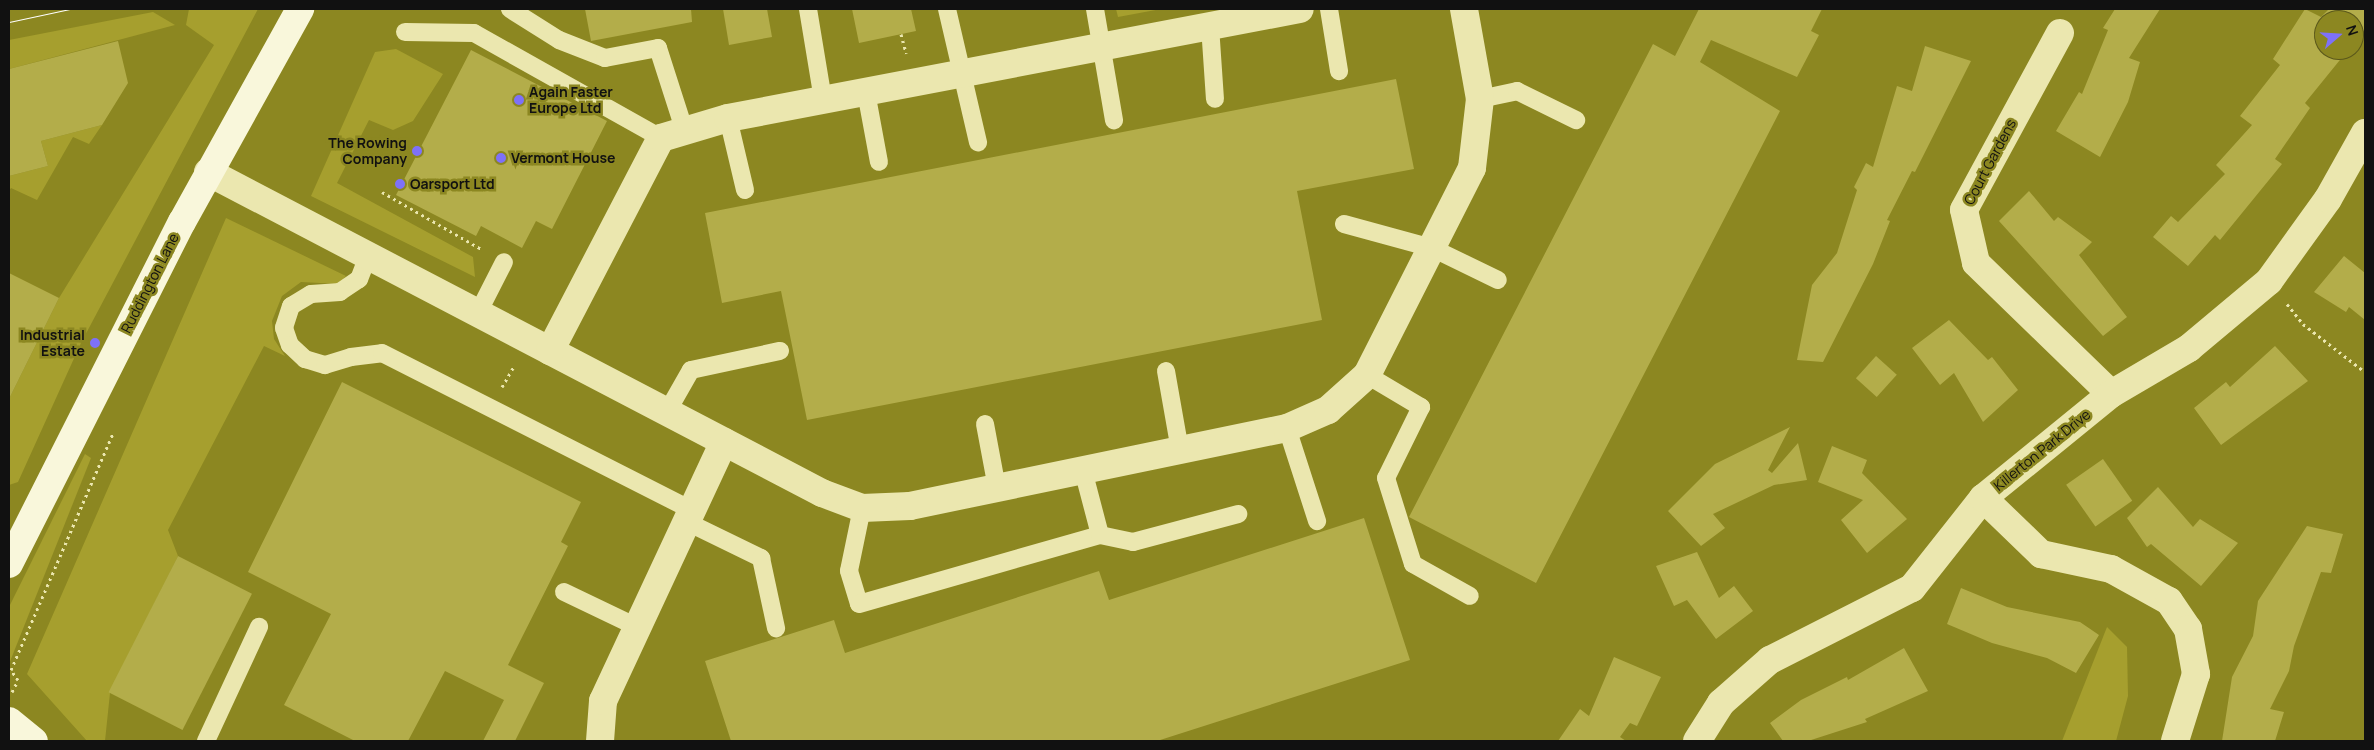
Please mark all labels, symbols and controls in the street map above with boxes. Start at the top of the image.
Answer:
north arrow [2314,10,2364,60]
text: N [2342,22,2363,38]
place label: Again Faster Europe Ltd [529,84,613,116]
marker: Again Faster Europe Ltd [513,94,525,106]
street label: Court Gardens [1960,116,2020,208]
place label: The Rowing Company [328,135,407,168]
marker: The Rowing Company [411,145,423,157]
place label: Vermont House [511,150,615,166]
marker: Vermont House [495,152,507,164]
place label: Oarsport Ltd [410,176,495,192]
marker: Oarsport Ltd [394,178,406,190]
street label: Ruddington Lane [118,230,182,336]
place label: Industrial Estate [20,327,85,360]
marker: Industrial Estate [89,337,101,349]
street label: Killerton Park Drive [1990,406,2094,494]

